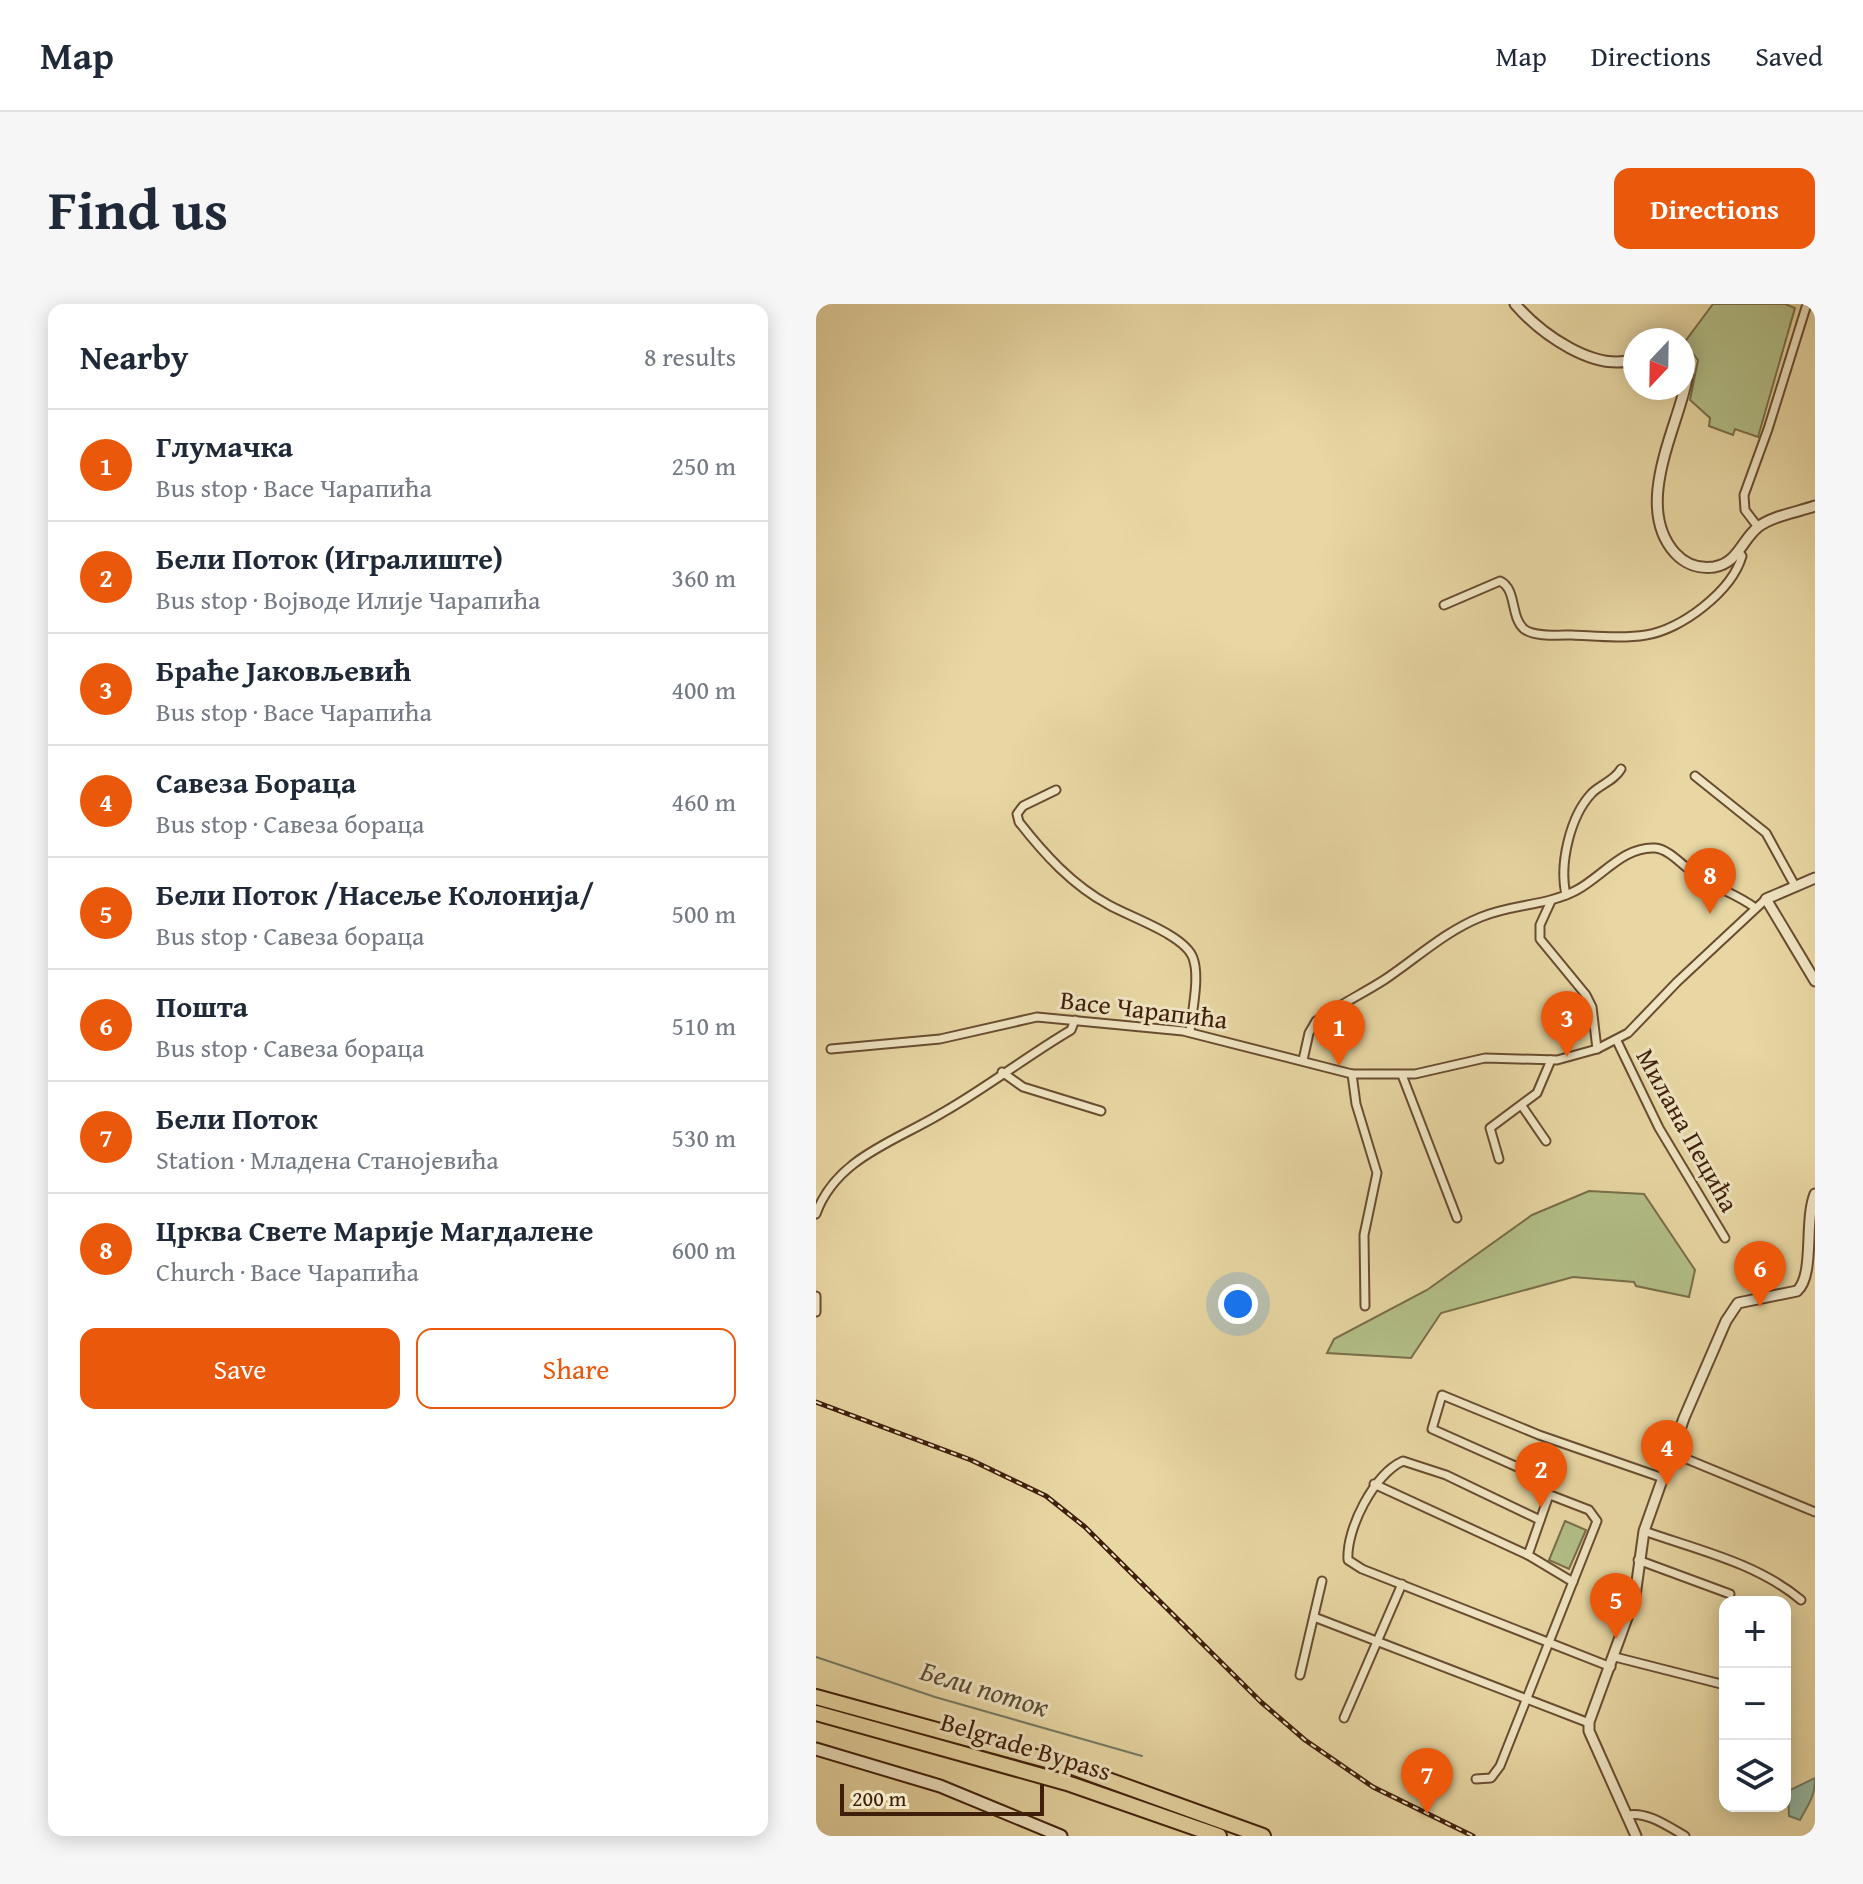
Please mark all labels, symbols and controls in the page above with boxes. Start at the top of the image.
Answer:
text: Map [40,27,114,83]
text: Map [1495,35,1547,76]
text: Directions [1591,35,1711,76]
text: Saved [1755,35,1823,76]
text: Find us [48,167,228,250]
button: Directions [1614,168,1815,249]
north arrow [1623,328,1695,400]
text: Nearby [80,332,189,381]
text: 8 results [644,337,736,376]
text: Глумачка [156,424,293,468]
text: 1 [99,446,113,485]
text: 250 m [671,446,736,485]
text: Bus stop · Васе Чарапића [156,468,432,507]
text: Бели Поток (Игралиште) [156,536,503,580]
text: 2 [99,558,113,597]
text: 360 m [671,558,736,597]
text: Bus stop · Војводе Илије Чарапића [156,580,540,619]
text: Браће Јаковљевић [156,648,411,692]
text: 3 [99,670,113,709]
text: 400 m [671,670,736,709]
text: Bus stop · Васе Чарапића [156,692,432,731]
text: Савеза Бораца [156,760,356,804]
text: 4 [99,782,113,821]
text: 460 m [671,782,736,821]
text: Bus stop · Савеза бораца [156,804,424,843]
pin: 8 [1684,848,1736,914]
text: Бели Поток /Насеље Колонија/ [156,872,594,916]
text: 5 [99,894,113,933]
text: 500 m [671,894,736,933]
text: Bus stop · Савеза бораца [156,916,424,955]
street label: Васе Чарапића [1058,979,1231,1039]
text: Пошта [156,984,248,1028]
pin: 3 [1541,991,1593,1057]
pin: 1 [1313,1000,1365,1066]
text: 6 [99,1006,113,1045]
text: 510 m [671,1006,736,1045]
text: Bus stop · Савеза бораца [156,1028,424,1067]
street label: Милана Пецића [1627,1041,1749,1220]
text: Бели Поток [156,1096,318,1140]
text: 7 [99,1118,113,1157]
text: 530 m [671,1118,736,1157]
text: Station · Младена Станојевића [156,1140,499,1179]
text: Црква Свете Марије Магдалене [156,1208,593,1252]
text: 8 [99,1230,113,1269]
text: 600 m [671,1230,736,1269]
pin: 6 [1734,1241,1786,1307]
text: Church · Васе Чарапића [156,1252,419,1291]
your location [1218,1284,1258,1324]
button: Save [80,1328,400,1409]
button: Share [416,1328,736,1409]
pin: 4 [1641,1420,1693,1486]
pin: 2 [1515,1442,1567,1508]
pin: 5 [1590,1573,1642,1639]
map controls [1719,1596,1791,1812]
button: + [1719,1596,1791,1668]
water label: Бели поток [916,1649,1054,1727]
button: − [1719,1668,1791,1740]
street label: Belgrade Bypass [936,1702,1116,1790]
button: layers [1719,1740,1791,1812]
pin: 7 [1401,1748,1453,1814]
scale bar [840,1780,1044,1816]
text: 200 m [852,1782,907,1814]

